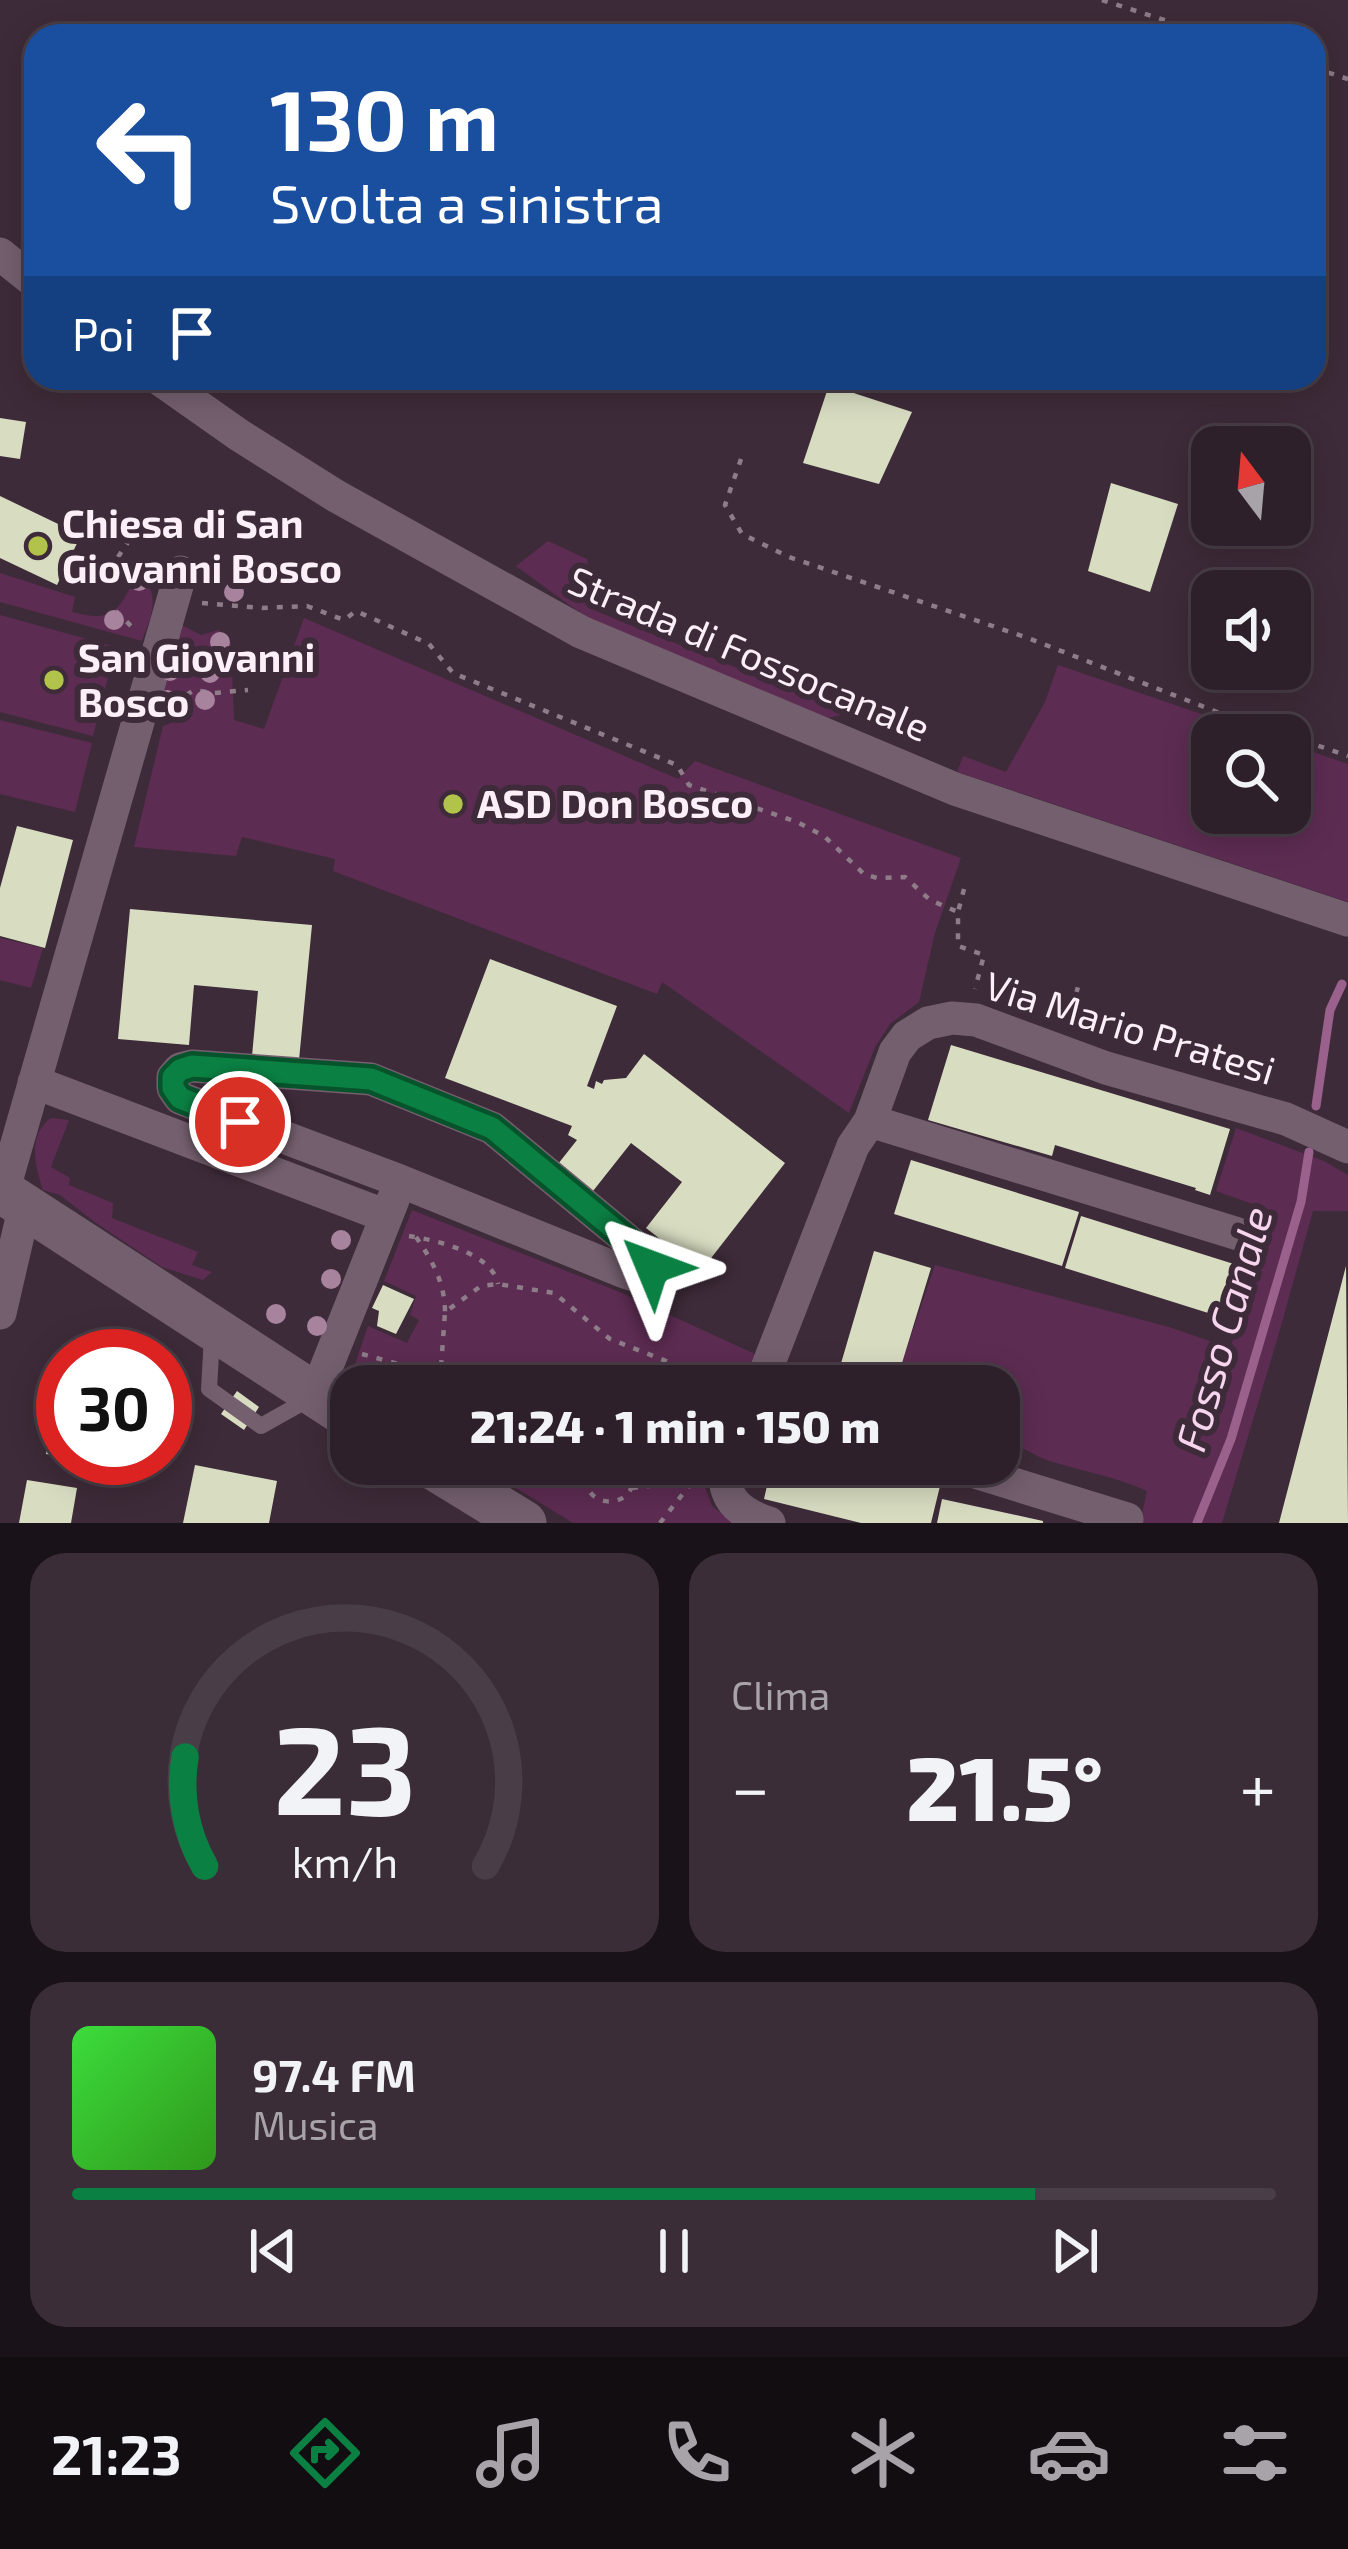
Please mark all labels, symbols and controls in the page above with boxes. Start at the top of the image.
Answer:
text: 130 m [270,67,499,168]
icon: left [72,72,228,228]
text: Svolta a sinistra [270,169,663,234]
icon: arrive [159,300,225,366]
text: Poi [72,306,135,360]
north arrow [1191,426,1311,546]
map controls [1191,426,1311,834]
place label: Chiesa di San Giovanni Bosco [62,499,342,591]
marker: Chiesa di San Giovanni Bosco [25,533,51,559]
street label: Strada di Fossocanale [562,555,937,750]
button: sound [1191,570,1311,690]
place label: San Giovanni Bosco [78,633,315,725]
marker: San Giovanni Bosco [41,667,67,693]
button: search [1191,714,1311,834]
place label: ASD Don Bosco [477,779,753,826]
marker: ASD Don Bosco [440,791,466,817]
street label: Via Mario Pratesi [980,960,1281,1093]
pin [189,1071,291,1173]
icon: arrive [207,1089,273,1155]
water label: Fosso Canale [1163,1200,1281,1457]
position arrow [589,1204,715,1330]
speed limit sign: 30 [36,1329,192,1485]
text: 21:24 · 1 min · 150 m [470,1398,880,1452]
text: Clima [731,1671,830,1718]
text: 23 [273,1690,416,1840]
text: 21.5° [906,1731,1103,1839]
text: − [731,1746,770,1825]
text: + [1240,1746,1276,1825]
text: km/h [291,1834,398,1886]
text: 97.4 FM [252,2047,416,2101]
text: Musica [252,2101,378,2148]
icon: previous [240,2218,306,2284]
icon: pause [641,2218,707,2284]
icon: next [1042,2218,1108,2284]
icon: directions [283,2411,367,2495]
icon: music [469,2411,553,2495]
icon: phone [655,2411,739,2495]
icon: climate [841,2411,925,2495]
icon: car [1027,2411,1111,2495]
icon: filters [1213,2411,1297,2495]
text: 21:23 [51,2421,182,2486]

